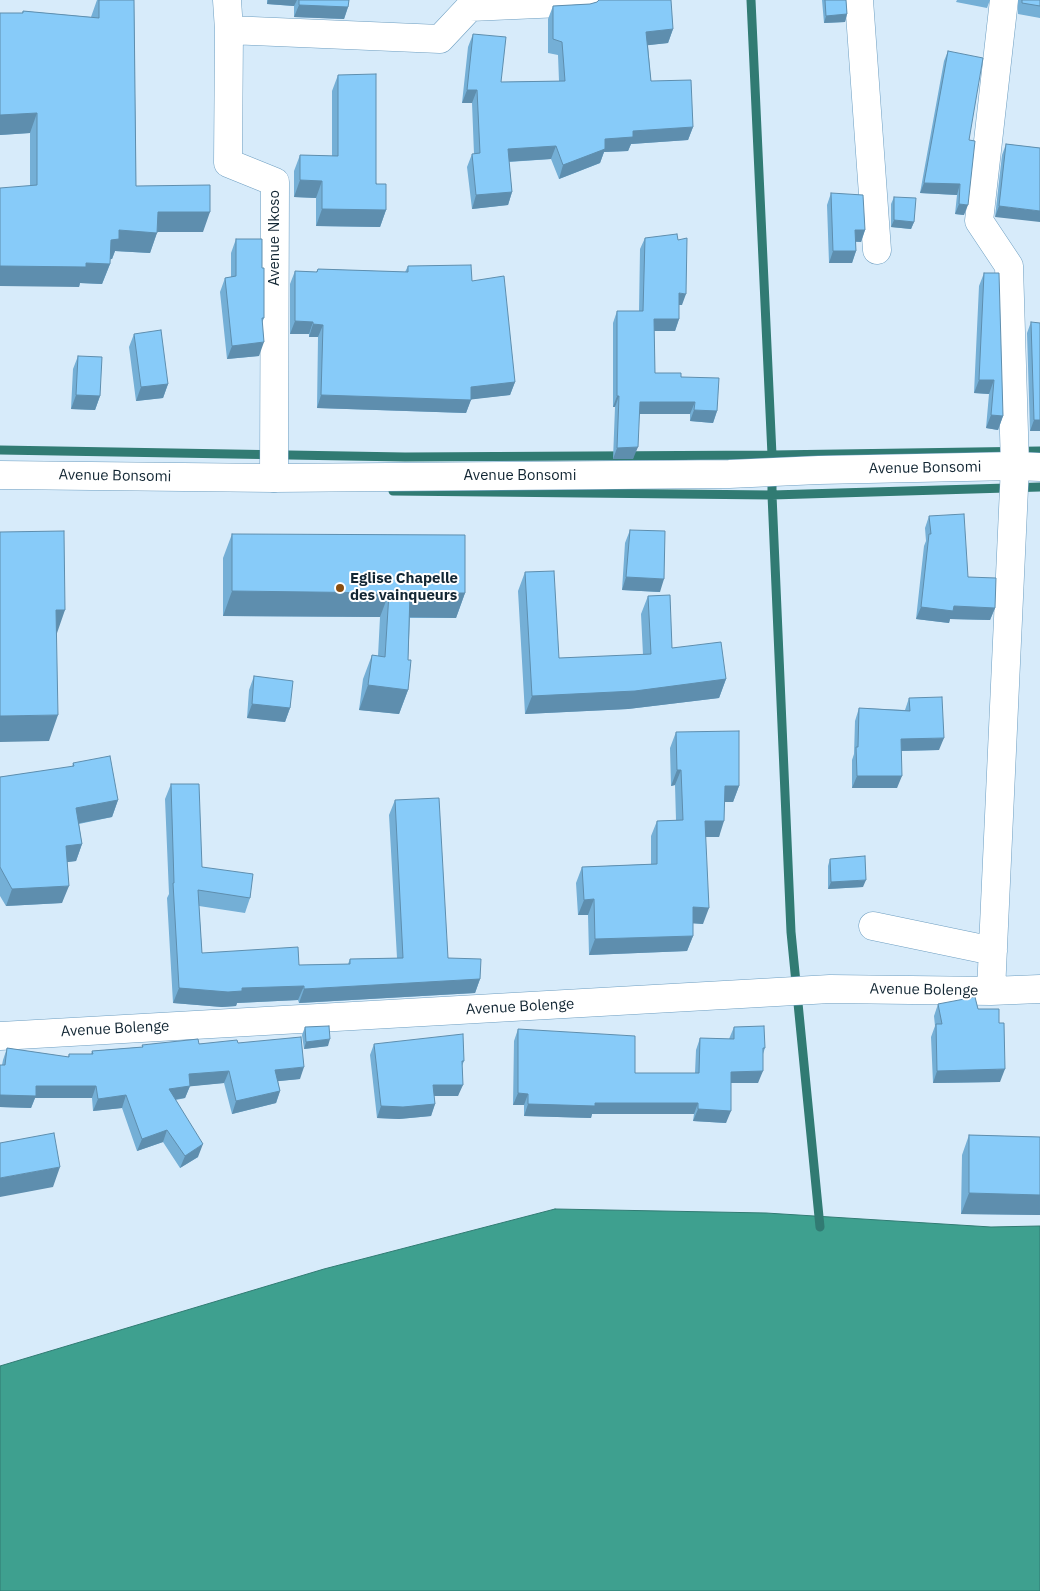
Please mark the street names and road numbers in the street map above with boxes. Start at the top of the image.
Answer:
street label: Avenue Nkoso [266,190,284,286]
street label: Avenue Bonsomi [868,458,982,478]
street label: Avenue Bonsomi [58,466,172,486]
street label: Avenue Bonsomi [464,467,576,485]
street label: Avenue Bolenge [869,980,979,1000]
street label: Avenue Bolenge [465,995,575,1019]
street label: Avenue Bolenge [60,1017,170,1041]

